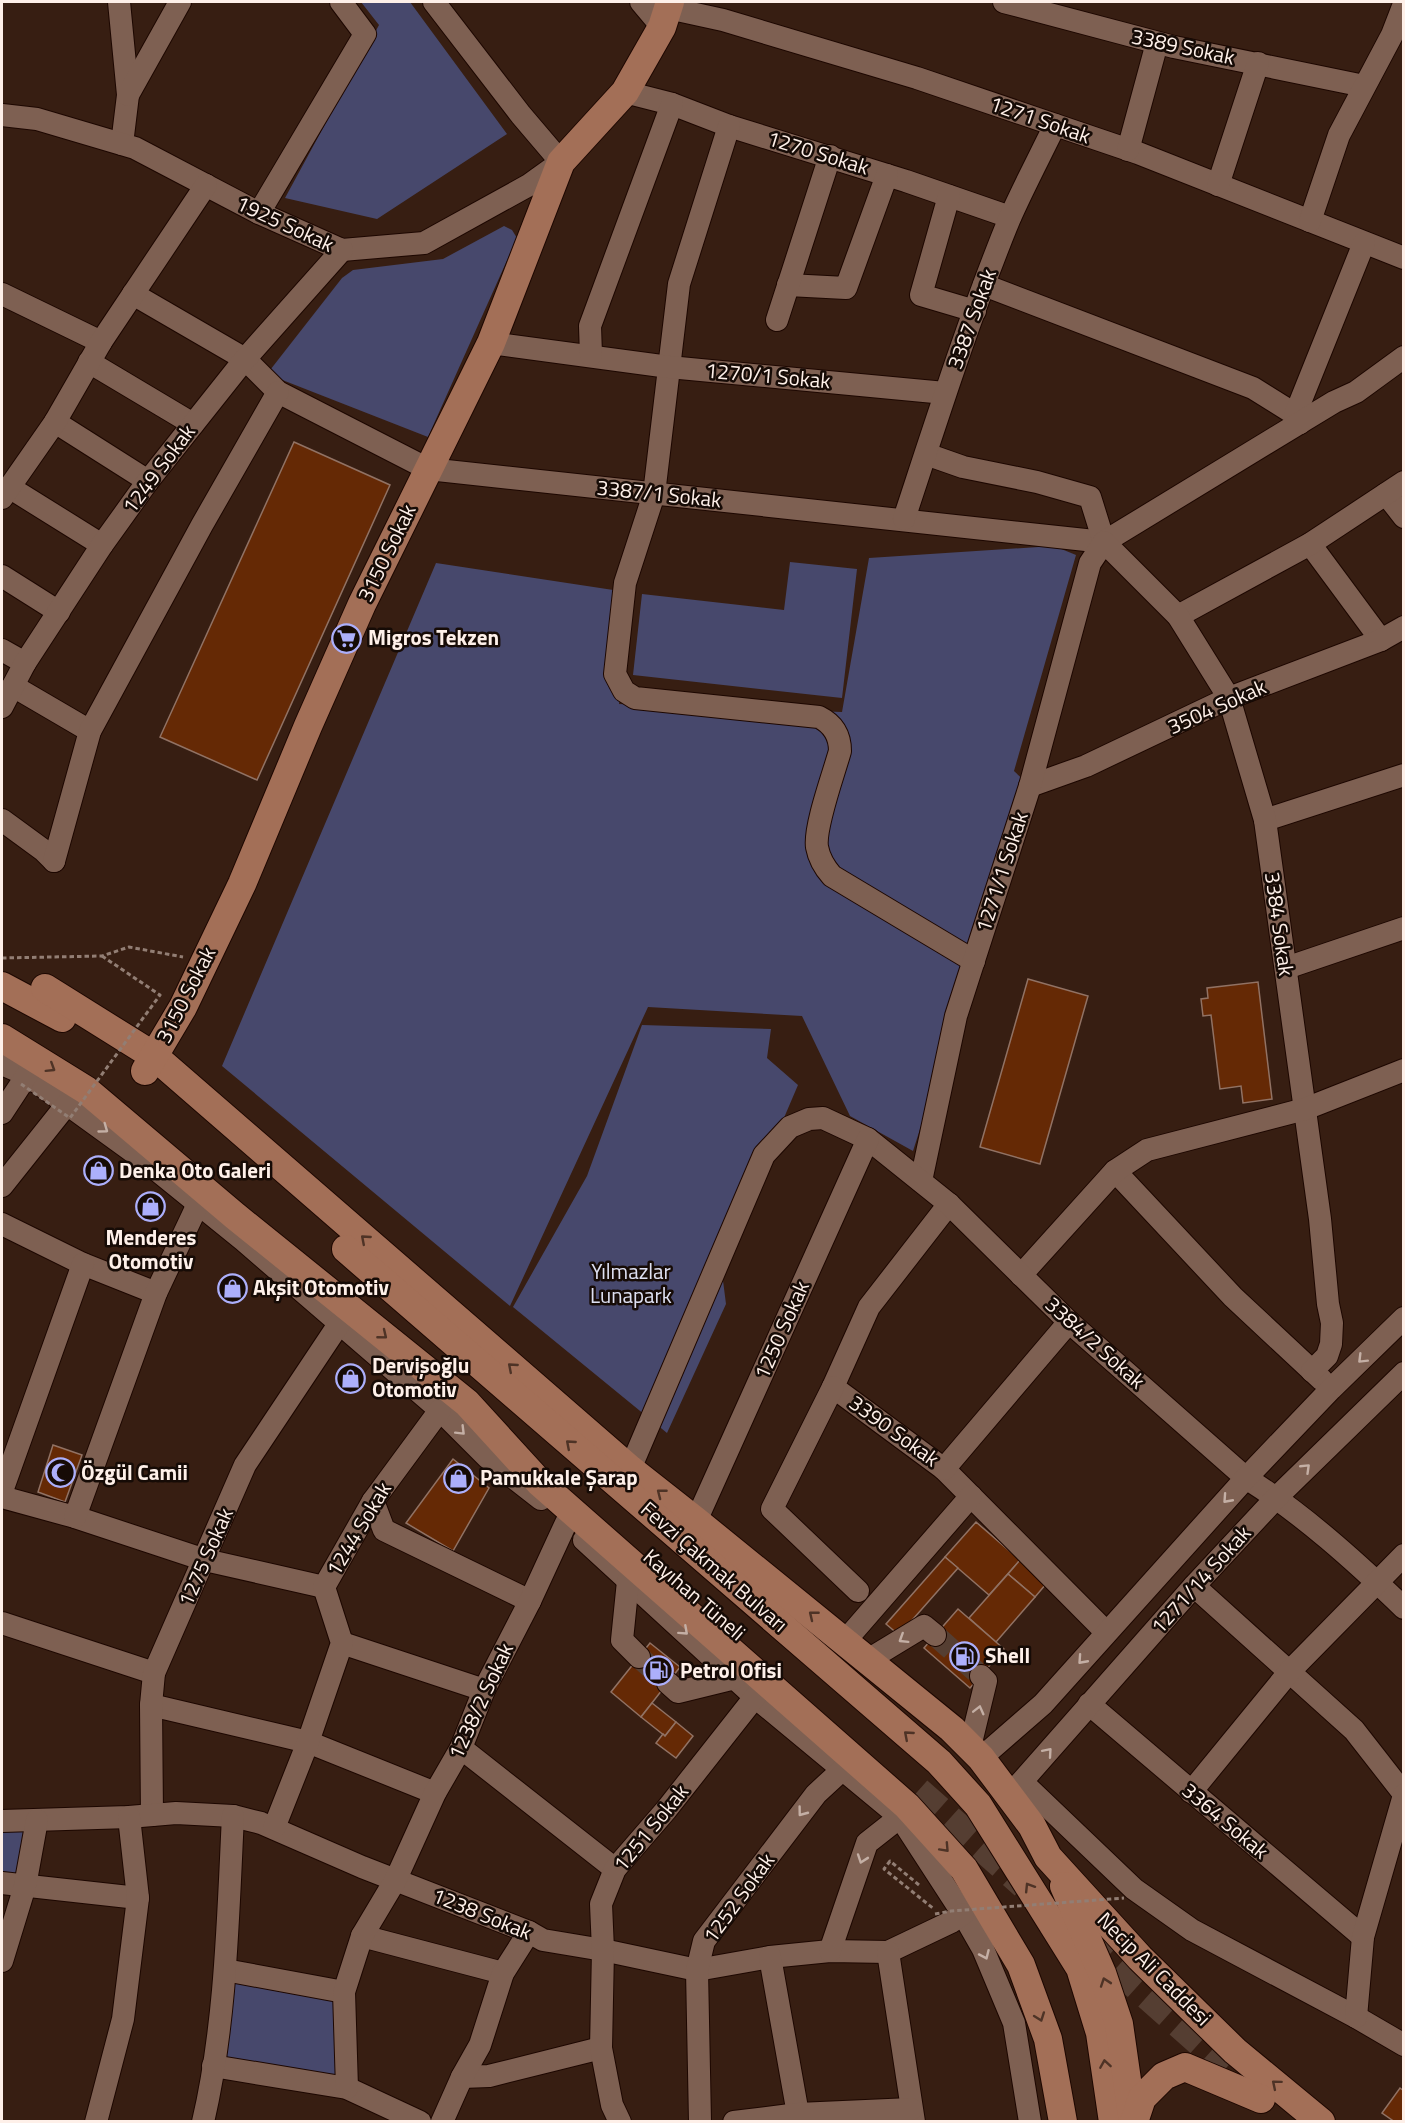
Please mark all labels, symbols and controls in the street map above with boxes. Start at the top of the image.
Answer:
street label: 3389 Sokak [1129,19,1238,73]
street label: 1271 Sokak [986,87,1095,151]
street label: 1270 Sokak [764,121,873,183]
street label: 1925 Sokak [231,186,340,260]
street label: 3387 Sokak [938,264,1004,373]
street label: 1270/1 Sokak [704,354,832,396]
street label: 1249 Sokak [114,417,202,520]
street label: 3387/1 Sokak [595,471,723,515]
street label: 3150 Sokak [349,498,423,607]
place label: Migros Tekzen [368,621,499,653]
supermarket icon: Migros Tekzen [331,622,363,654]
street label: 3504 Sokak [1162,670,1271,742]
street label: 1271/1 Sokak [966,807,1036,936]
street label: 3384 Sokak [1257,870,1303,978]
street label: 3150 Sokak [147,941,223,1048]
one-way arrow [45,1061,55,1073]
one-way arrow [97,1122,108,1133]
place label: Denka Oto Galeri [119,1154,271,1186]
shop icon: Denka Oto Galeri [82,1155,114,1187]
shop icon: Menderes Otomotiv [135,1191,167,1223]
place label: Menderes Otomotiv [106,1221,197,1277]
one-way arrow [360,1236,371,1247]
park label: Yılmazlar Lunapark [590,1255,672,1311]
place label: Akşit Otomotiv [253,1271,389,1303]
shop icon: Akşit Otomotiv [216,1272,248,1304]
street label: 1250 Sokak [745,1275,817,1384]
street label: 3384/2 Sokak [1038,1289,1153,1396]
one-way arrow [376,1328,387,1339]
place label: Dervişoğlu Otomotiv [372,1349,469,1405]
one-way arrow [1358,1351,1369,1362]
shop icon: Dervişoğlu Otomotiv [335,1362,367,1394]
one-way arrow [508,1363,519,1374]
street label: 3390 Sokak [843,1386,946,1474]
one-way arrow [455,1424,465,1435]
one-way arrow [566,1440,577,1451]
place label: Özgül Camii [81,1456,188,1488]
mosque icon: Özgül Camii [44,1457,76,1489]
place label: Pamukkale Şarap [480,1461,638,1493]
shop icon: Pamukkale Şarap [443,1462,475,1494]
one-way arrow [1299,1465,1310,1476]
street label: 1244 Sokak [317,1475,399,1582]
one-way arrow [656,1490,667,1501]
one-way arrow [1223,1492,1234,1503]
street label: Fevzi Çakmak Bulvarı [634,1493,795,1639]
street label: 1275 Sokak [169,1502,241,1611]
street label: 1271/14 Sokak [1143,1518,1258,1641]
street label: Kayıhan Tüneli [636,1541,753,1648]
one-way arrow [809,1611,820,1622]
one-way arrow [677,1624,688,1635]
one-way arrow [898,1631,909,1642]
street label: 1238/2 Sokak [439,1637,521,1764]
place label: Shell [985,1639,1030,1671]
fuel station icon: Shell [948,1640,980,1672]
one-way arrow [1078,1653,1089,1663]
place label: Petrol Ofisi [680,1654,782,1686]
fuel station icon: Petrol Ofisi [643,1655,675,1687]
one-way arrow [972,1706,985,1716]
one-way arrow [905,1731,915,1742]
one-way arrow [1040,1748,1051,1759]
street label: 3364 Sokak [1175,1774,1276,1866]
street label: 1251 Sokak [605,1777,696,1878]
one-way arrow [798,1806,809,1817]
one-way arrow [938,1841,949,1852]
street label: 1252 Sokak [694,1846,782,1949]
one-way arrow [856,1853,869,1864]
street label: 1238 Sokak [428,1879,537,1948]
one-way arrow [1026,1882,1037,1893]
street label: Necip Ali Caddesi [1090,1904,1219,2033]
one-way arrow [978,1948,990,1959]
one-way arrow [1099,1977,1112,1988]
one-way arrow [1032,2011,1045,2022]
one-way arrow [1099,2059,1111,2068]
one-way arrow [1272,2081,1283,2092]

